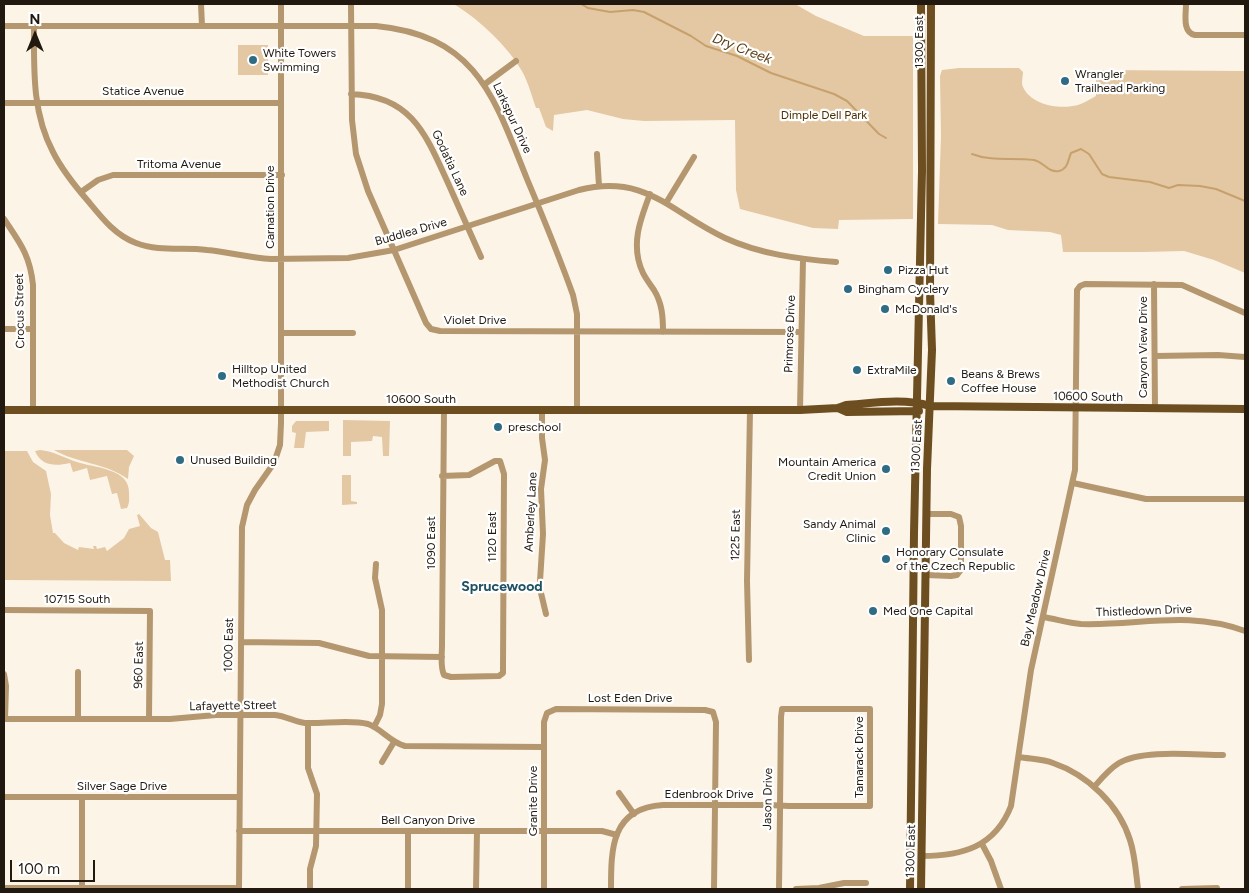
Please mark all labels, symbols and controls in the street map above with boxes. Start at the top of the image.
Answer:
north arrow [10,10,60,60]
text: N [30,11,40,28]
street label: 1300 East [912,15,926,69]
water label: Dry Creek [710,30,774,68]
place label: White Towers Swimming [263,46,336,74]
marker: White Towers Swimming [247,54,259,66]
place label: Wrangler Trailhead Parking [1075,67,1165,95]
marker: Wrangler Trailhead Parking [1059,75,1071,87]
street label: Larkspur Drive [489,80,535,156]
street label: Statice Avenue [102,84,184,98]
park label: Dimple Dell Park [781,108,867,122]
street label: Godatia Lane [428,128,472,198]
street label: Tritoma Avenue [137,157,221,171]
street label: Carnation Drive [263,165,277,249]
street label: Buddlea Drive [373,215,449,249]
place label: Pizza Hut [898,263,949,277]
marker: Pizza Hut [882,264,894,276]
street label: Crocus Street [12,273,28,349]
place label: Bingham Cyclery [858,282,949,296]
marker: Bingham Cyclery [842,283,854,295]
street label: Primrose Drive [781,295,799,373]
street label: Canyon View Drive [1136,296,1150,398]
place label: McDonald's [895,302,957,316]
marker: McDonald's [879,303,891,315]
street label: Violet Drive [444,313,506,327]
place label: Hilltop United Methodist Church [232,362,329,390]
place label: ExtraMile [867,363,917,377]
marker: ExtraMile [851,364,863,376]
place label: Beans & Brews Coffee House [961,367,1040,395]
marker: Hilltop United Methodist Church [216,370,228,382]
marker: Beans & Brews Coffee House [945,375,957,387]
street label: 10600 South [1053,389,1123,405]
street label: 10600 South [386,392,456,406]
street label: 1300 East [908,419,926,473]
place label: preschool [508,420,561,434]
marker: preschool [492,421,504,433]
place label: Unused Building [190,453,277,467]
marker: Unused Building [174,454,186,466]
place label: Mountain America Credit Union [778,455,876,483]
marker: Mountain America Credit Union [880,463,892,475]
street label: Amberley Lane [522,472,540,552]
street label: 1225 East [728,509,744,561]
street label: 1120 East [485,512,499,562]
street label: 1090 East [424,516,438,570]
place label: Sandy Animal Clinic [803,517,876,545]
marker: Sandy Animal Clinic [880,525,892,537]
place label: Honorary Consulate of the Czech Republic [896,545,1015,573]
street label: Bay Meadow Drive [1018,548,1054,648]
marker: Honorary Consulate of the Czech Republic [880,553,892,565]
district label: Sprucewood [461,579,543,595]
street label: 10715 South [44,592,110,606]
street label: Thistledown Drive [1096,602,1192,620]
place label: Med One Capital [883,604,973,618]
marker: Med One Capital [867,605,879,617]
street label: 1000 East [221,618,237,672]
street label: 960 East [131,641,147,689]
street label: Lost Eden Drive [588,691,672,705]
street label: Lafayette Street [189,698,277,714]
street label: Tamarack Drive [852,716,866,798]
street label: Granite Drive [526,766,540,836]
street label: Jason Drive [760,768,776,830]
street label: Silver Sage Drive [77,779,167,793]
street label: Edenbrook Drive [665,787,753,801]
street label: Bell Canyon Drive [381,813,475,827]
street label: 1300 East [903,824,919,878]
scale bar [12,850,98,882]
text: 100 m [18,860,60,878]

